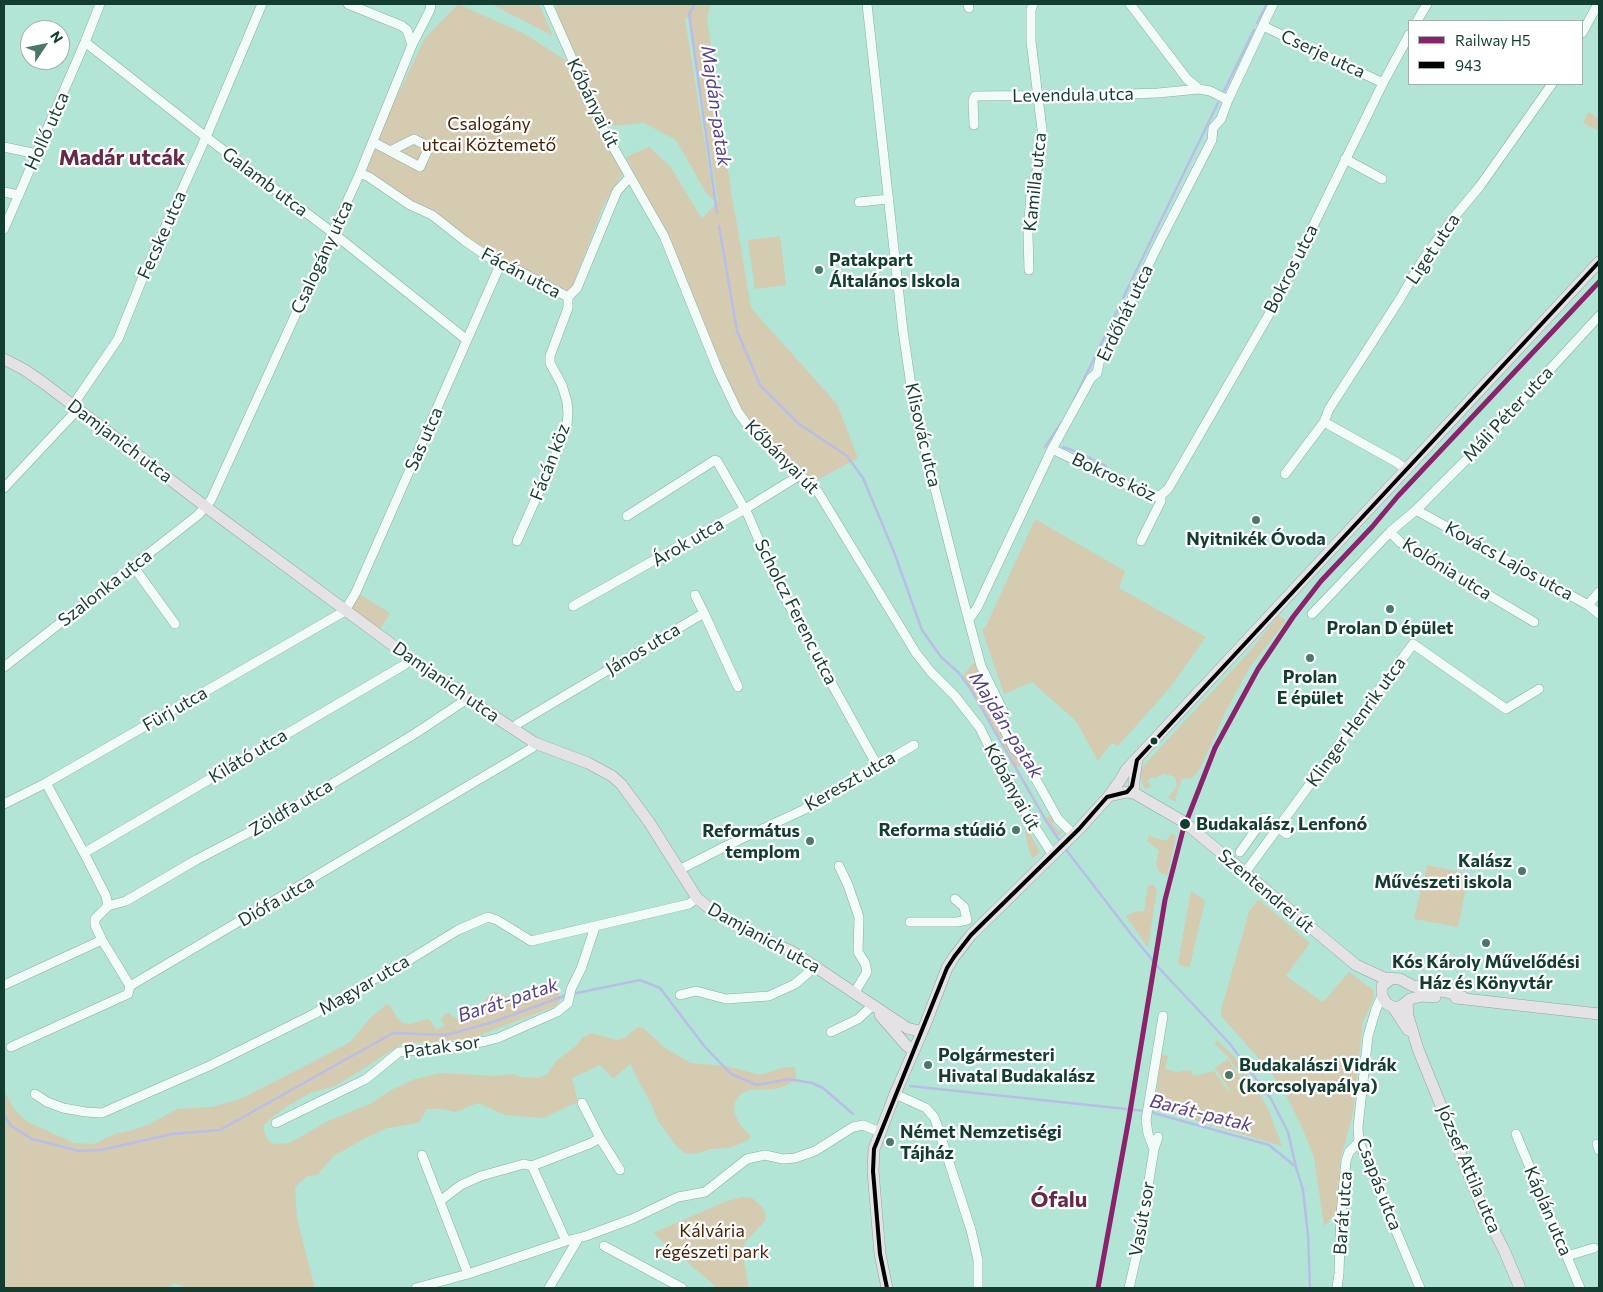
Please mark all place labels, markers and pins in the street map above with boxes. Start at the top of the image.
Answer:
place label: Patakpart Általános Iskola [829,249,960,292]
marker: Patakpart Általános Iskola [813,264,825,276]
marker: Nyitnikék Óvoda [1250,514,1262,526]
place label: Nyitnikék Óvoda [1186,528,1326,550]
marker: Prolan D épület [1384,603,1396,615]
place label: Prolan D épület [1327,617,1453,639]
marker: Prolan E épület [1304,652,1316,664]
place label: Prolan E épület [1277,666,1343,709]
unlabelled marker [1149,736,1159,746]
place label: Budakalász, Lenfonó [1196,813,1367,835]
marker: Budakalász, Lenfonó [1178,817,1192,831]
place label: Reforma stúdió [878,819,1006,841]
place label: Református templom [702,820,800,862]
marker: Reforma stúdió [1010,824,1022,836]
marker: Református templom [804,835,816,847]
place label: Kalász Művészeti iskola [1374,850,1512,892]
marker: Kalász Művészeti iskola [1516,865,1528,877]
marker: Kós Károly Művelődési Ház és Könyvtár [1480,937,1492,949]
place label: Kós Károly Művelődési Ház és Könyvtár [1392,951,1580,994]
place label: Polgármesteri Hivatal Budakalász [938,1044,1095,1086]
place label: Budakalászi Vidrák (korcsolyapálya) [1239,1054,1397,1096]
marker: Polgármesteri Hivatal Budakalász [922,1059,934,1071]
marker: Budakalászi Vidrák (korcsolyapálya) [1223,1069,1235,1081]
place label: Német Nemzetiségi Tájház [900,1121,1062,1164]
marker: Német Nemzetiségi Tájház [884,1136,896,1148]

